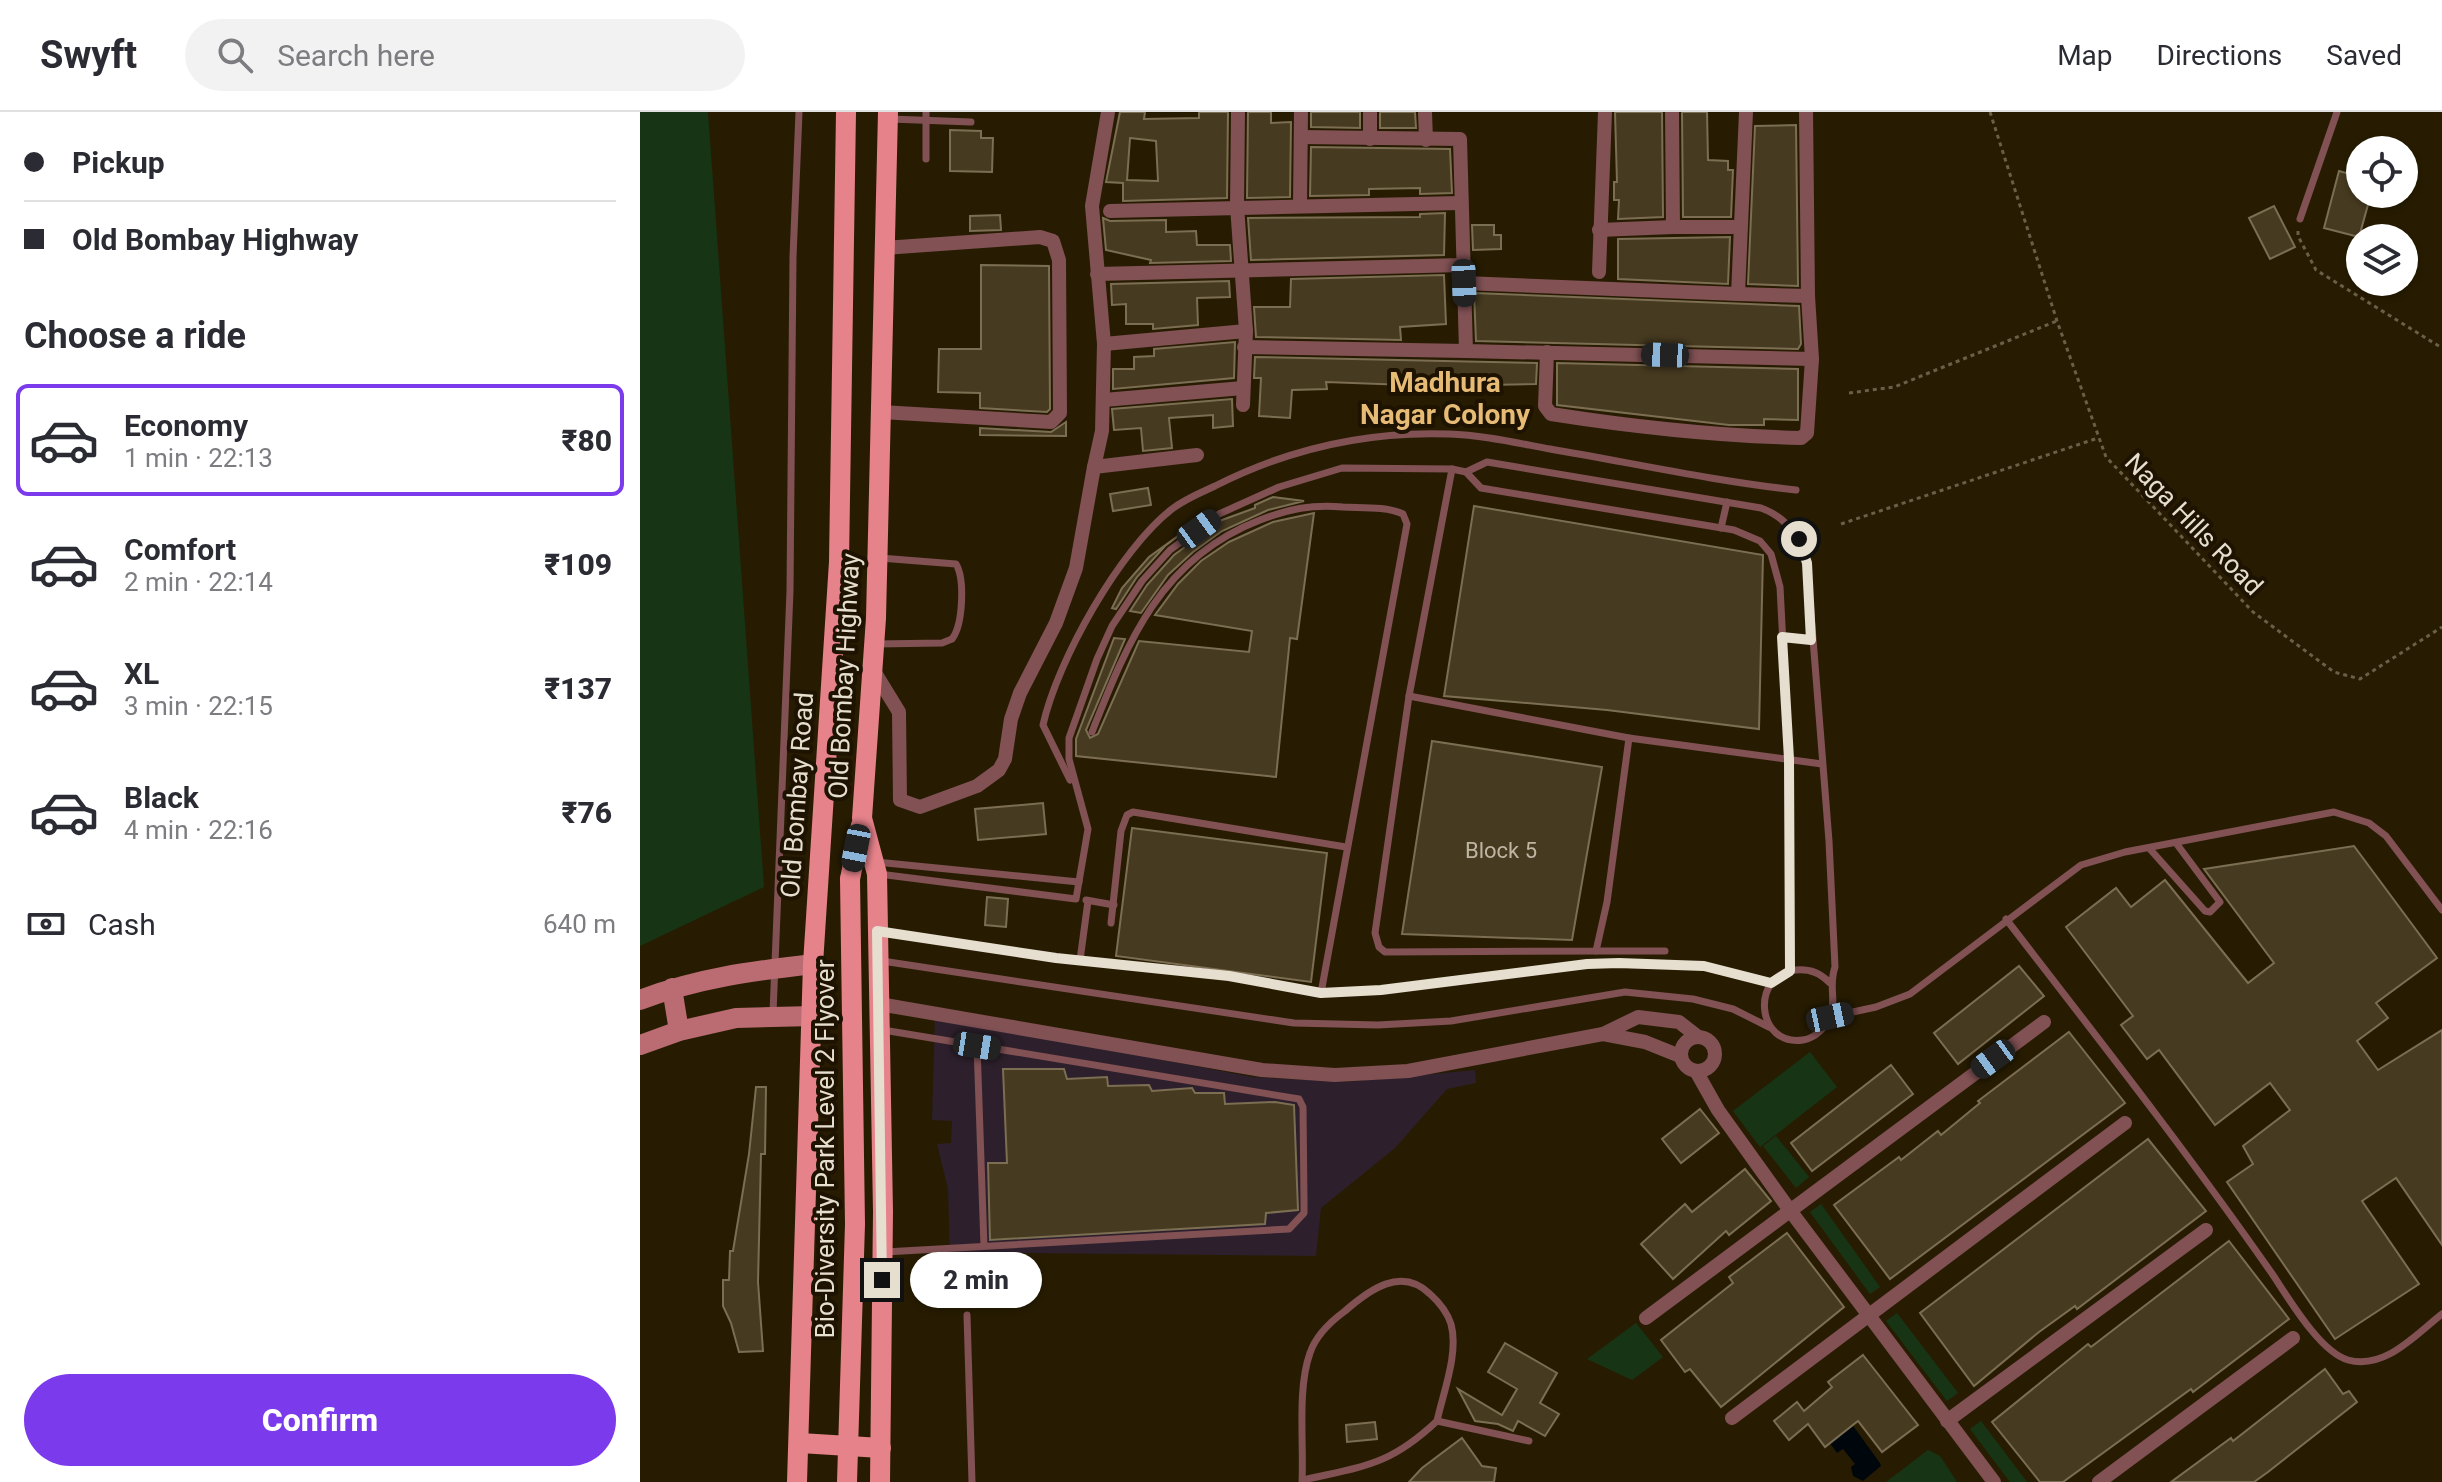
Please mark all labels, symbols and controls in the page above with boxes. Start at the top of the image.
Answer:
search box [185,19,745,91]
text: Swyft [40,33,137,77]
icon: search [213,33,257,77]
text: Search here [277,38,435,73]
text: Map [2057,39,2113,72]
text: Directions [2157,39,2282,72]
text: Saved [2326,39,2402,72]
map controls [2346,136,2418,296]
button: locate [2346,136,2418,208]
text: Pickup [72,145,165,180]
text: Old Bombay Highway [72,222,358,257]
button: layers [2346,224,2418,296]
car [1451,259,1477,307]
text: Choose a ride [24,315,246,357]
car [1641,342,1689,368]
district label: Madhura Nagar Colony [1360,366,1531,431]
icon: car [28,404,100,476]
text: Economy [124,408,248,443]
text: ₹80 [562,423,612,458]
text: 1 min · 22:13 [124,443,273,473]
street label: Naga Hills Road [2119,447,2269,601]
car [1173,505,1225,553]
route start [1781,521,1817,557]
icon: car [28,528,100,600]
text: Comfort [124,532,236,567]
text: ₹109 [544,547,612,582]
street label: Old Bombay Highway [823,552,865,800]
text: 2 min · 22:14 [124,567,273,597]
icon: car [28,652,100,724]
text: XL [124,656,159,691]
text: ₹137 [544,671,612,706]
text: 3 min · 22:15 [124,691,273,721]
street label: Old Bombay Road [775,691,819,899]
icon: car [28,776,100,848]
text: Black [124,780,199,815]
text: ₹76 [562,795,612,830]
text: 4 min · 22:16 [124,815,273,845]
car [840,822,872,874]
house number: Block 5 [1465,838,1537,863]
icon: cash [24,902,68,946]
text: Cash [88,907,156,942]
text: 640 m [543,909,616,939]
street label: Bio-Diversity Park Level 2 Flyover [810,959,840,1338]
car [1804,1000,1856,1034]
car [951,1030,1003,1062]
car [1967,1035,2019,1083]
callout: 2 min [910,1252,1042,1308]
route end [864,1262,900,1298]
text: 2 min [943,1265,1009,1295]
button: Confirm [24,1374,616,1466]

